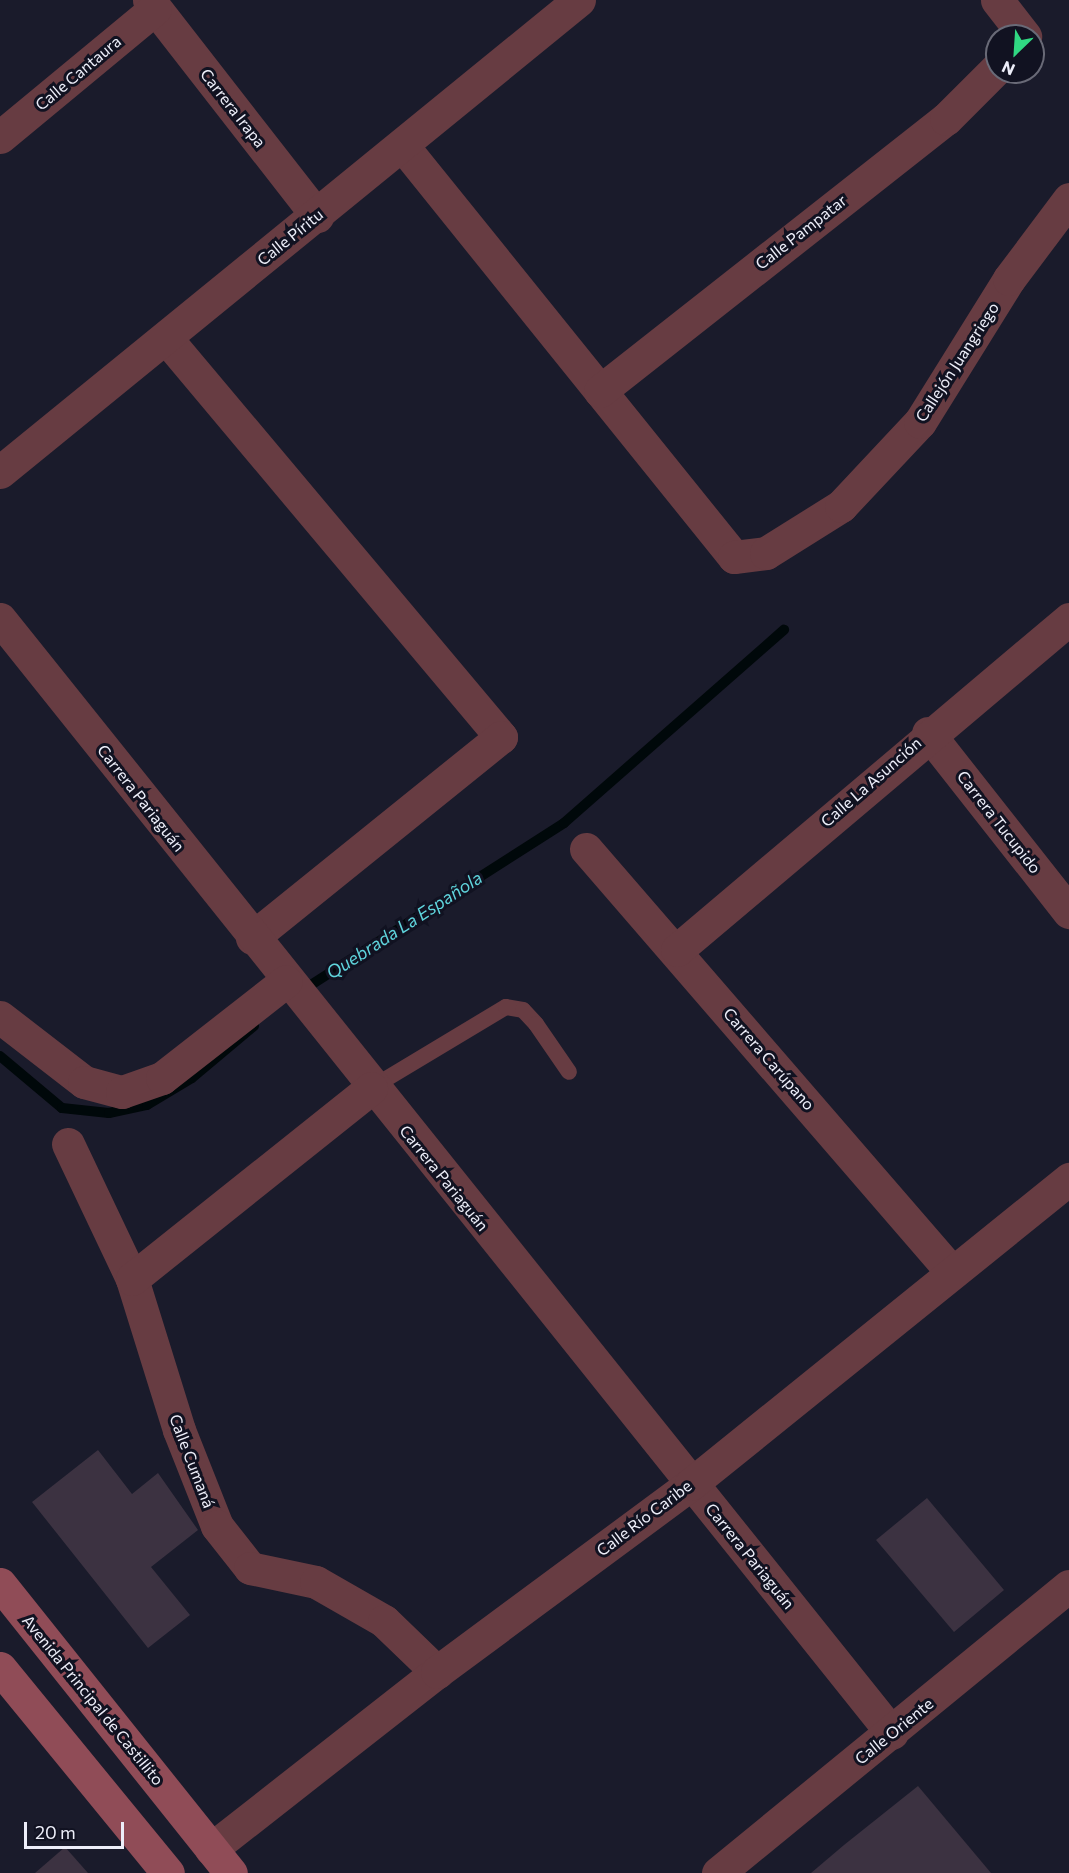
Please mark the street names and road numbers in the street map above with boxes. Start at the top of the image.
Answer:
street label: Calle Cantaura [31,32,125,114]
street label: Carrera Irapa [196,65,270,151]
street label: Calle Pampatar [752,190,850,274]
street label: Calle Píritu [253,205,327,269]
street label: Callejón Juangriego [911,299,1003,425]
street label: Calle La Asunción [817,733,925,831]
street label: Carrera Pariaguán [93,741,189,855]
street label: Carrera Tucupido [953,767,1045,877]
street label: Carrera Carúpano [719,1004,819,1114]
street label: Carrera Pariaguán [396,1121,492,1235]
street label: Calle Cumaná [165,1412,219,1510]
street label: Calle Río Caribe [593,1476,695,1560]
street label: Carrera Pariaguán [702,1499,798,1613]
street label: Avenida Principal de Castillito [18,1611,168,1789]
street label: Calle Oriente [851,1694,937,1768]

